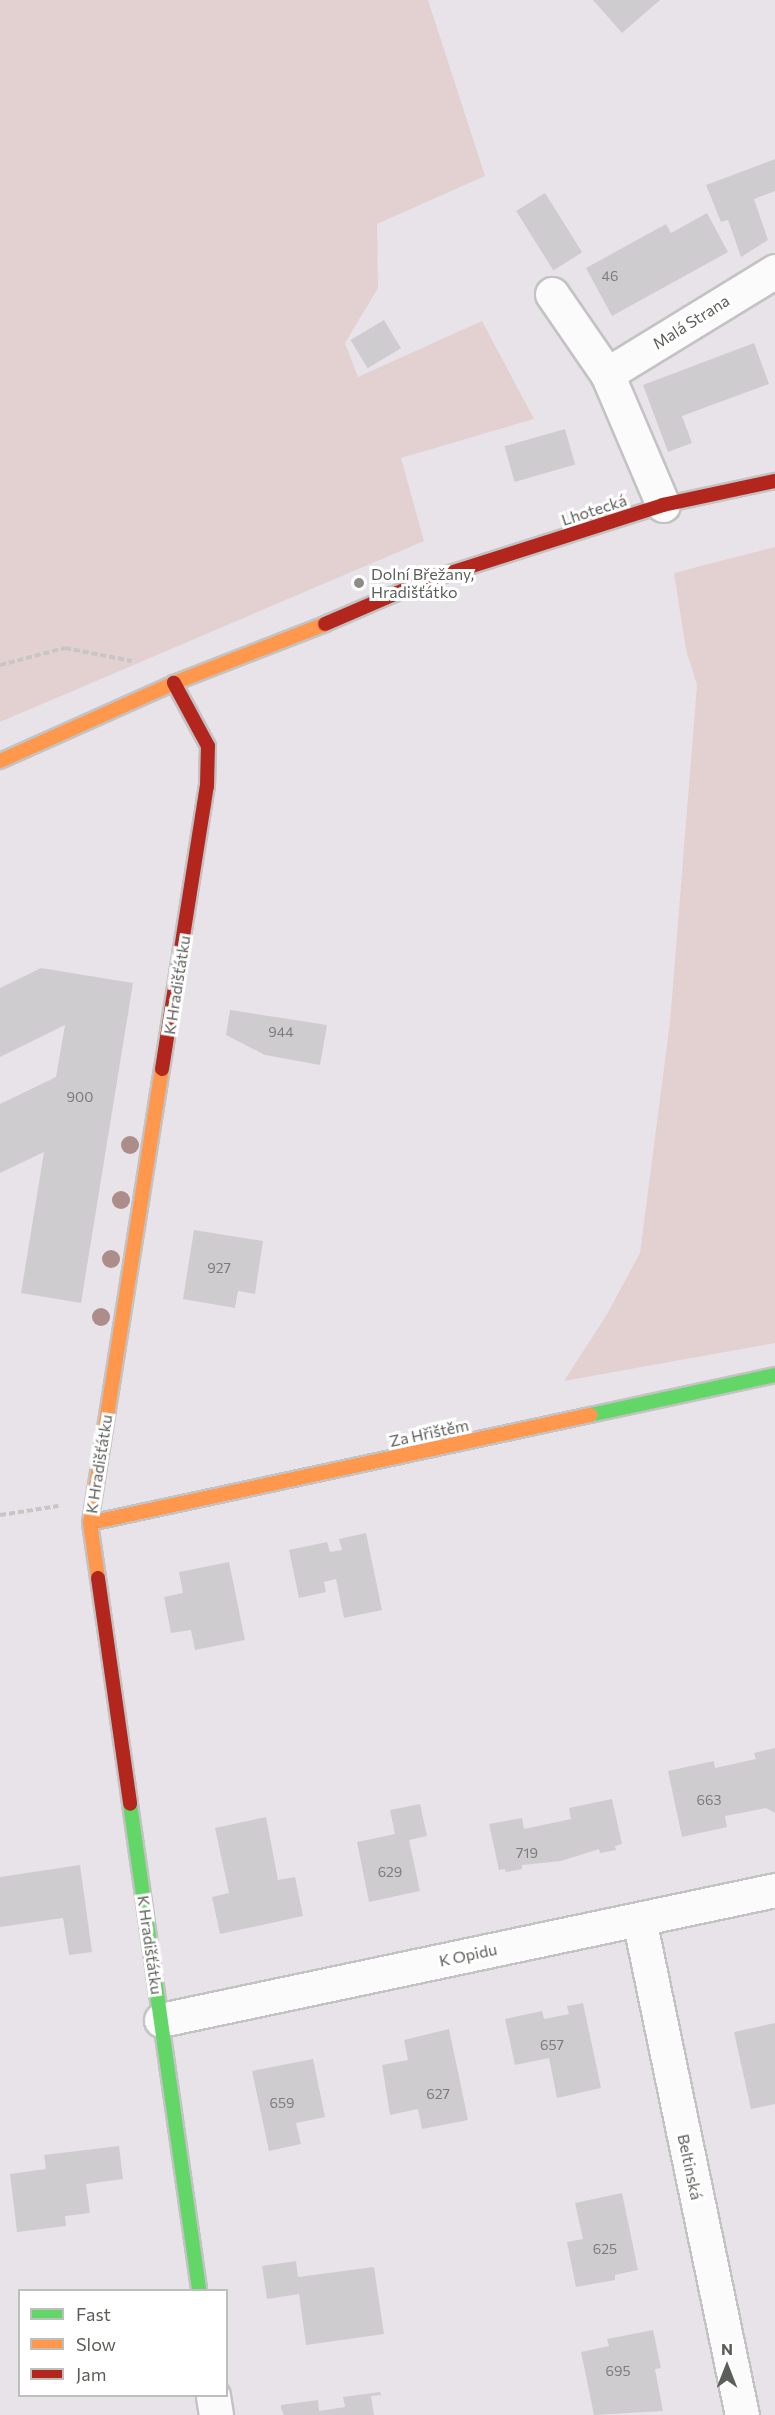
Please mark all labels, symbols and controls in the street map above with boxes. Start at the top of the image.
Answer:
house number: 46 [602,268,618,284]
street label: Malá Strana [649,291,733,353]
street label: Lhotecká [559,490,629,530]
place label: Dolní Břežany, Hradišťátko [371,564,474,602]
marker: Dolní Břežany, Hradišťátko [352,576,366,590]
street label: K Hradišťátku [160,934,194,1036]
house number: 944 [268,1024,294,1040]
house number: 900 [67,1089,93,1105]
house number: 927 [207,1260,231,1276]
street label: K Hradišťátku [82,1413,116,1515]
street label: Za Hřištěm [388,1415,470,1451]
house number: 663 [697,1792,721,1808]
house number: 719 [516,1845,538,1861]
house number: 629 [378,1864,402,1880]
street label: K Hradišťátku [134,1894,166,1996]
street label: K Opidu [437,1940,499,1970]
house number: 657 [540,2037,564,2053]
house number: 627 [426,2086,450,2102]
house number: 659 [269,2095,295,2111]
street label: Beltinská [674,2132,706,2202]
house number: 625 [593,2241,617,2257]
legend [18,2289,228,2397]
text: Fast [76,2303,111,2325]
text: Slow [76,2333,116,2355]
north arrow [697,2337,757,2397]
text: N [721,2339,733,2358]
text: Jam [76,2363,106,2385]
house number: 695 [606,2363,630,2379]

